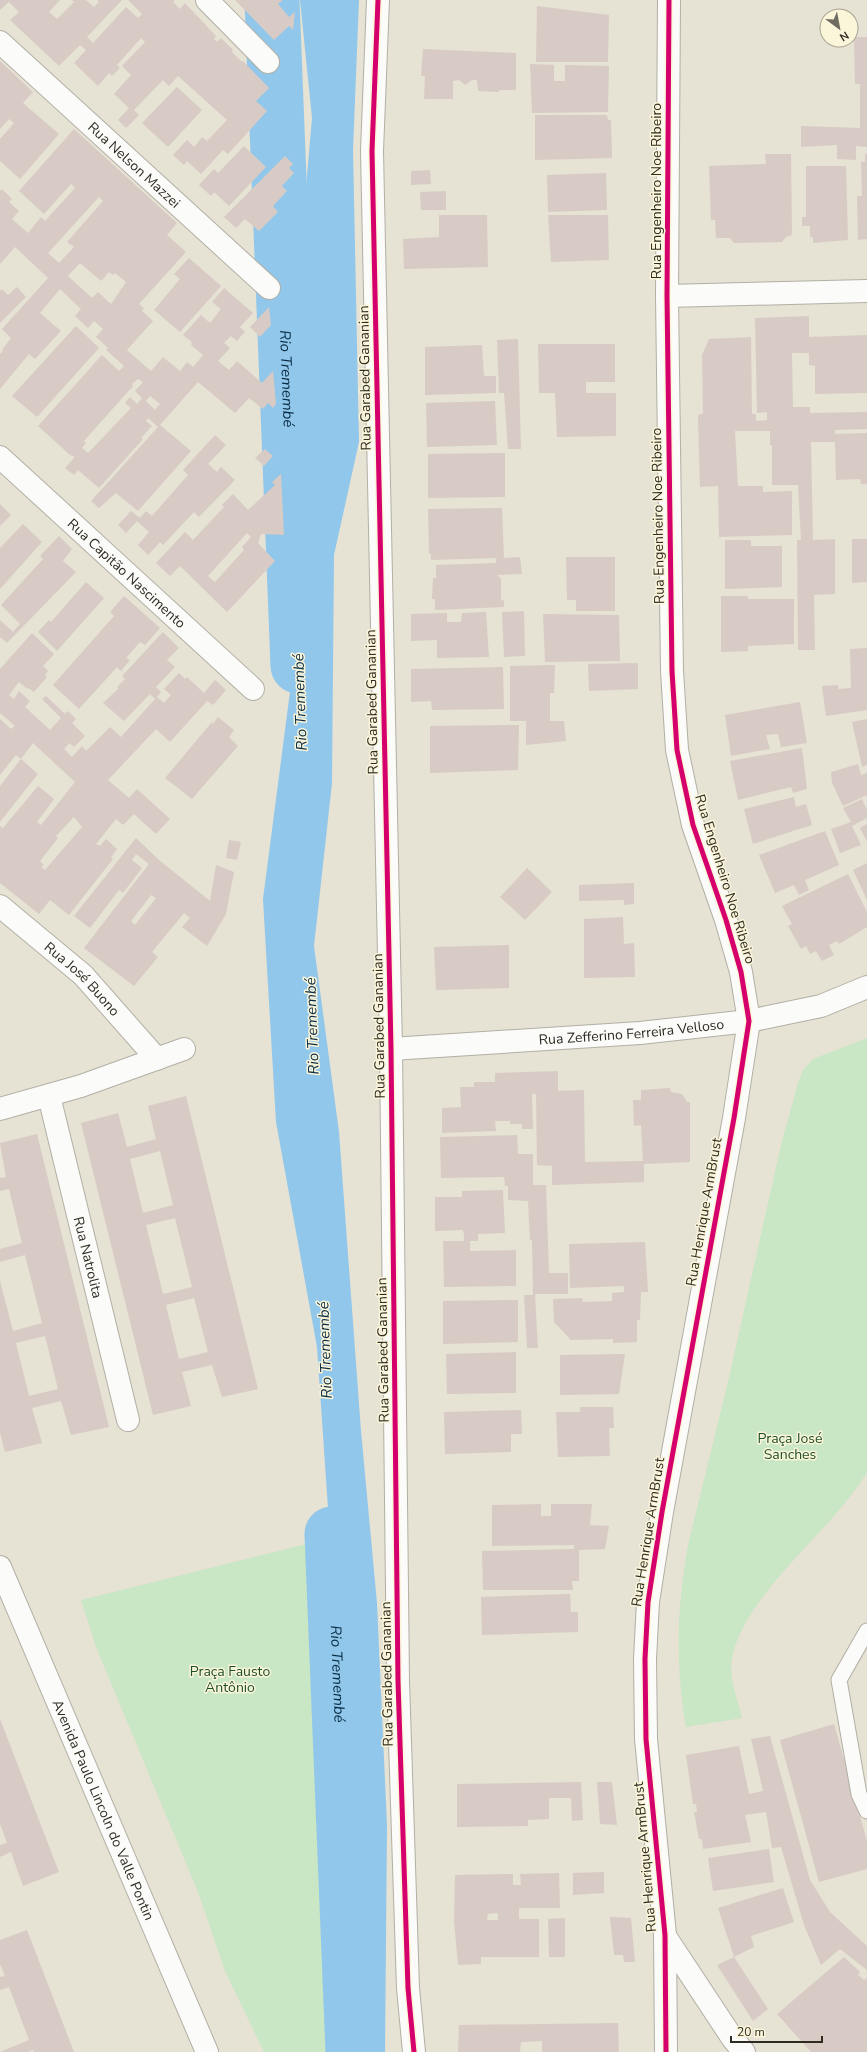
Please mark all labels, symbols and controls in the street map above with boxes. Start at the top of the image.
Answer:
north arrow [819,8,859,48]
text: N [837,28,852,45]
street label: Rua Engenheiro Noe Ribeiro [647,103,666,279]
street label: Rua Nelson Mazzei [84,118,185,212]
street label: Rua Garabed Gananian [354,305,376,451]
water label: Rio Tremembé [275,330,299,428]
street label: Rua Engenheiro Noe Ribeiro [647,427,669,604]
street label: Rua Capitão Nascimento [63,514,190,633]
street label: Rua Garabed Gananian [361,629,383,775]
water label: Rio Tremembé [288,653,312,751]
street label: Rua Engenheiro Noe Ribeiro [690,792,760,966]
street label: Rua José Buono [40,937,124,1020]
street label: Rua Garabed Gananian [368,953,390,1099]
water label: Rio Tremembé [300,977,324,1075]
street label: Rua Zefferino Ferreira Velloso [538,1014,725,1049]
street label: Rua Henrique ArmBrust [682,1136,726,1288]
street label: Rua Natrolita [69,1214,107,1300]
street label: Rua Garabed Gananian [372,1277,394,1423]
water label: Rio Tremembé [313,1301,337,1399]
park label: Praça José Sanches [757,1429,823,1464]
street label: Rua Henrique ArmBrust [627,1456,669,1608]
street label: Rua Garabed Gananian [376,1601,398,1747]
water label: Rio Tremembé [326,1625,350,1723]
park label: Praça Fausto Antônio [190,1662,270,1697]
street label: Avenida Paulo Lincoln do Valle Pontin [48,1696,159,1923]
street label: Rua Henrique ArmBrust [629,1781,661,1933]
scale bar [731,2018,822,2044]
text: 20 m [737,2024,765,2040]

